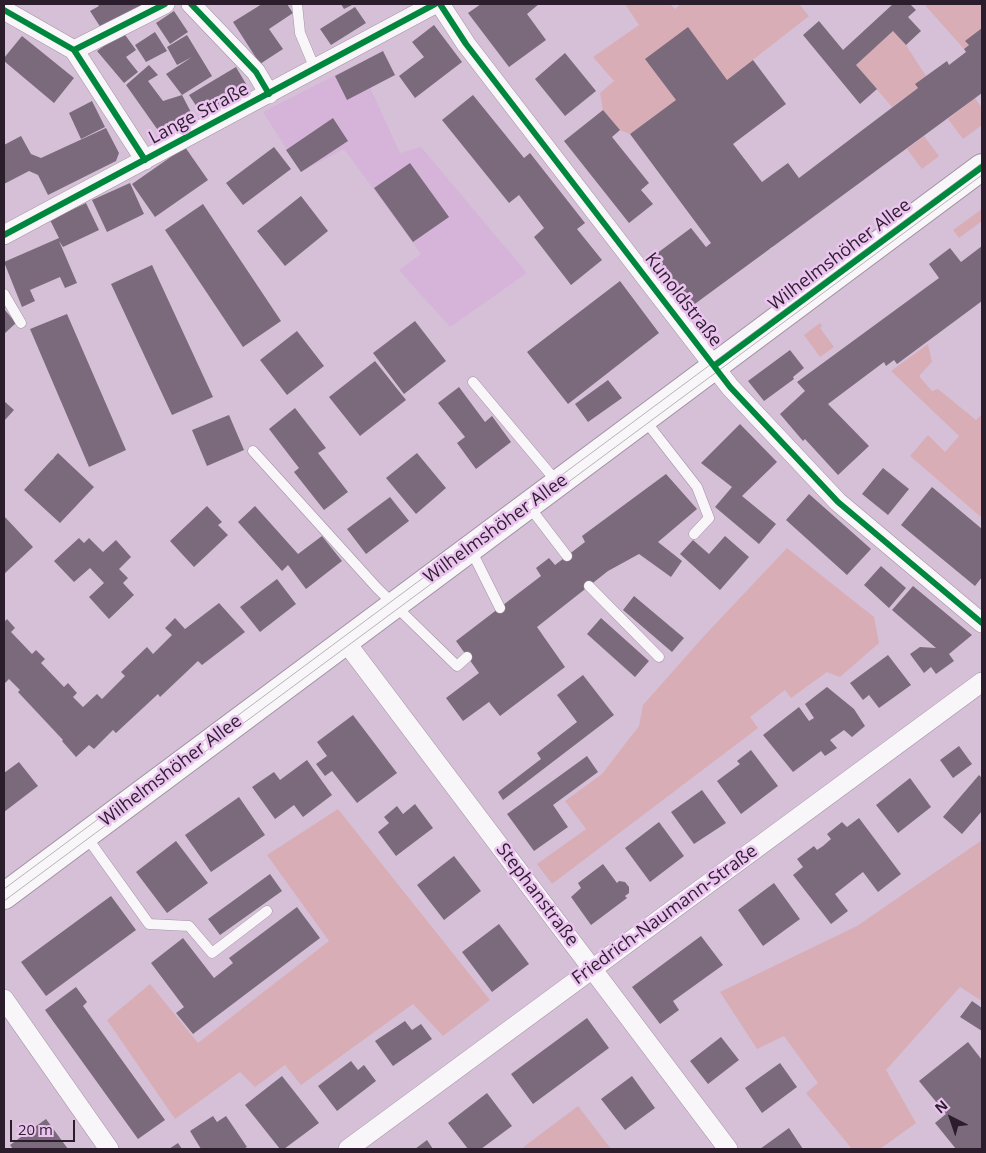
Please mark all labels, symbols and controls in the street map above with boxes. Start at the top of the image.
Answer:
street label: Lange Straße [145,79,253,149]
street label: Wilhelmshöher Allee [765,195,915,315]
street label: Kunoldstraße [640,249,726,351]
street label: Wilhelmshöher Allee [420,470,572,588]
street label: Wilhelmshöher Allee [96,711,246,831]
street label: Stephanstraße [491,839,583,951]
street label: Friedrich-Naumann-Straße [568,841,762,989]
north arrow [926,1093,976,1143]
text: N [930,1095,951,1117]
scale bar [12,1110,78,1142]
text: 20 m [18,1119,53,1139]

